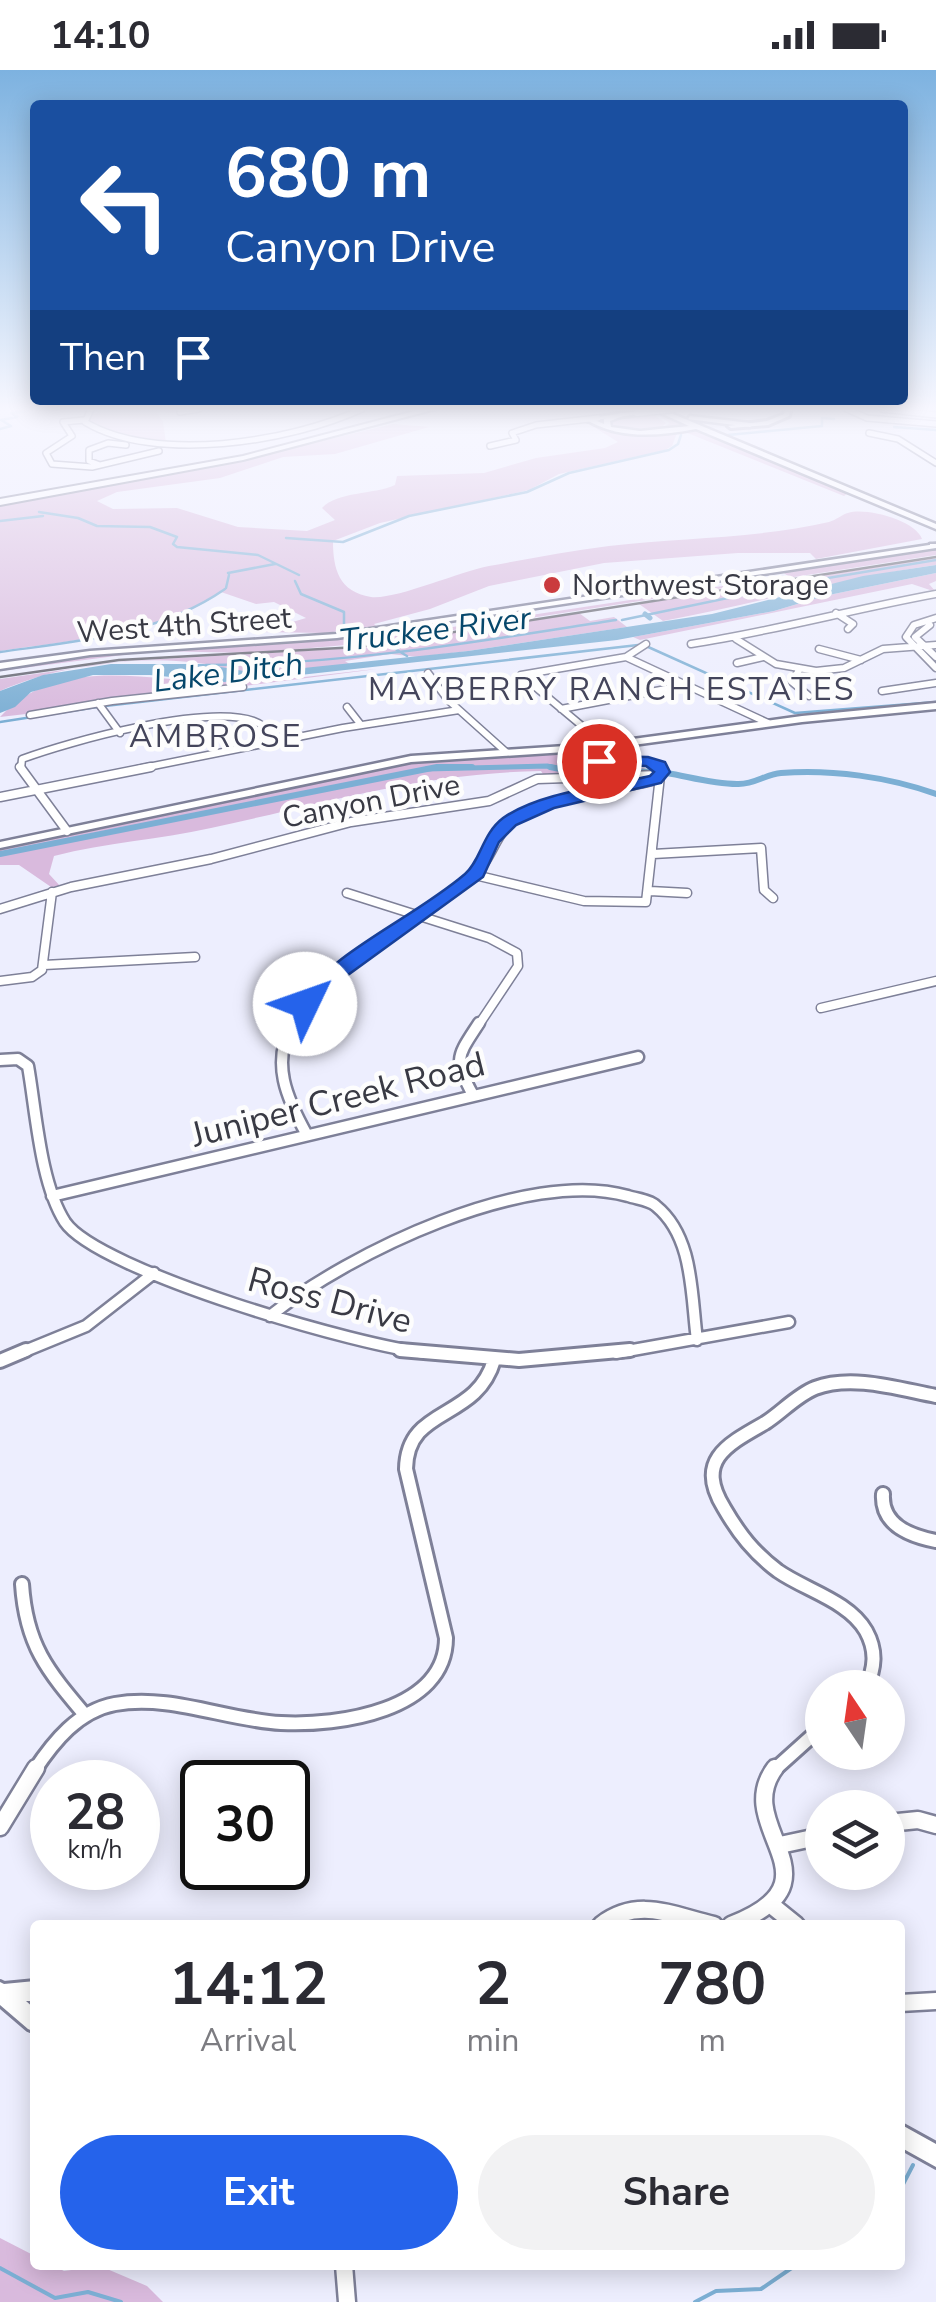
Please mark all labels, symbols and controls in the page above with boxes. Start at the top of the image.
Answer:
text: 14:10 [50,10,151,61]
text: 680 m [225,126,431,222]
icon: left [60,140,190,270]
text: Canyon Drive [225,217,495,278]
icon: arrive [166,330,221,385]
text: Then [60,332,146,383]
place label: Northwest Storage [572,565,829,606]
marker: Northwest Storage [541,574,563,596]
water label: Truckee River [337,596,535,663]
street label: West 4th Street [75,598,293,653]
water label: Lake Ditch [151,642,305,703]
district label: MAYBERRY RANCH ESTATES [368,668,856,711]
district label: AMBROSE [129,715,303,758]
pin [557,719,642,804]
icon: arrive [572,734,627,789]
street label: Canyon Drive [279,764,463,839]
position arrow [253,952,357,1056]
street label: Juniper Creek Road [186,1040,490,1159]
street label: Ross Drive [243,1256,417,1345]
north arrow [805,1670,905,1770]
map controls [805,1670,905,1890]
speed limit sign: 30 [180,1760,310,1890]
text: 28 [65,1778,125,1847]
button: layers [805,1790,905,1890]
text: km/h [67,1833,123,1867]
text: 14:12 [169,1943,328,2025]
text: 2 [475,1943,511,2025]
text: 780 [658,1943,766,2025]
text: Arrival [200,2019,296,2062]
text: min [466,2019,519,2062]
text: m [698,2019,726,2062]
button: Exit [60,2135,458,2250]
button: Share [478,2135,875,2250]

